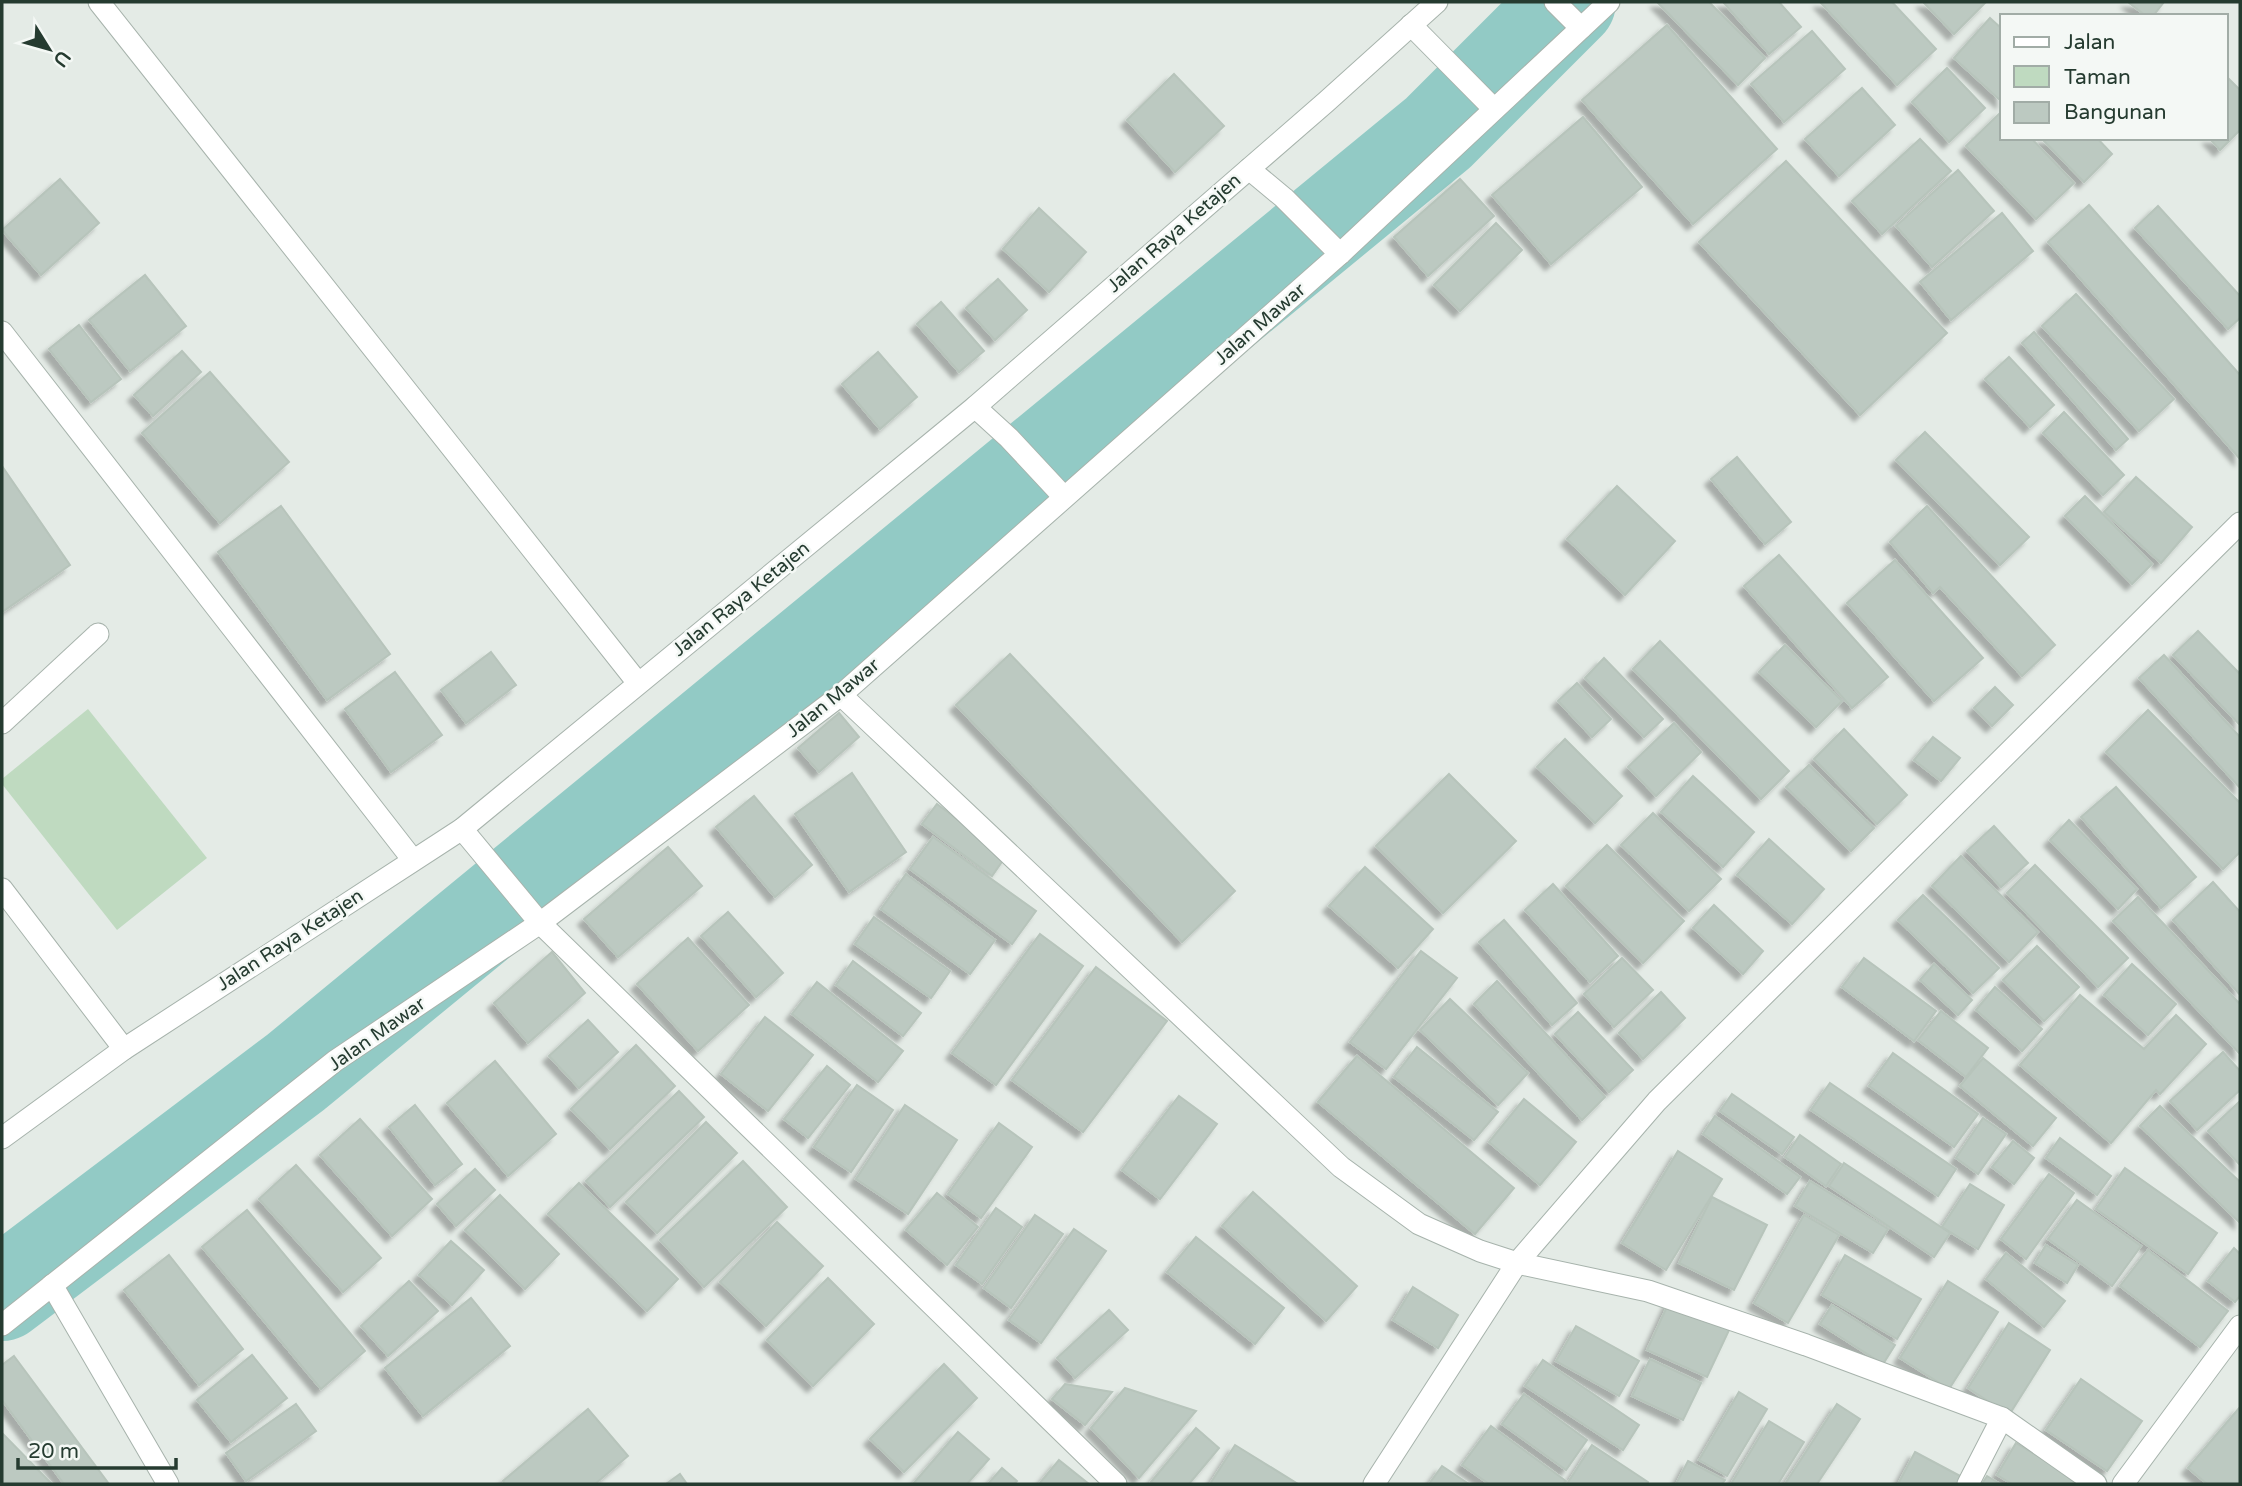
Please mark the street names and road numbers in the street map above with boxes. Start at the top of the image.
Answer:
street label: Jalan Raya Ketajen [1103,169,1245,297]
street label: Jalan Mawar [1210,278,1310,369]
street label: Jalan Raya Ketajen [668,537,814,661]
street label: Jalan Mawar [782,653,884,742]
street label: Jalan Raya Ketajen [213,885,367,995]
street label: Jalan Mawar [324,992,430,1075]

